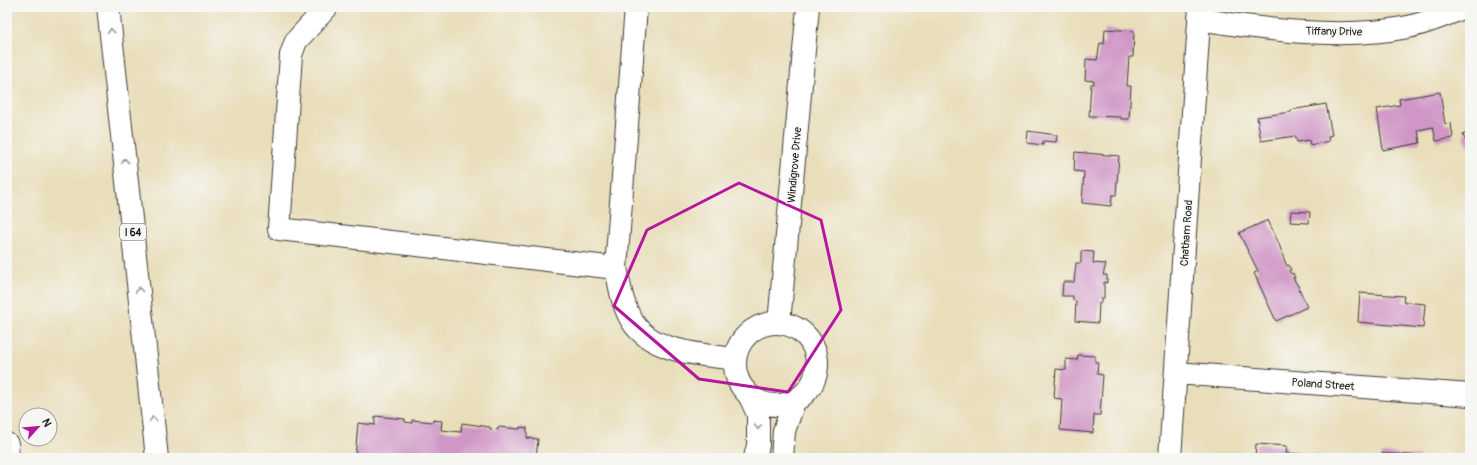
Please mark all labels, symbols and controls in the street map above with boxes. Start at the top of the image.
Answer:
street label: Tiffany Drive [1306,25,1363,39]
one-way arrow [107,28,116,34]
street label: Windigrove Drive [785,126,804,204]
one-way arrow [121,158,130,164]
street label: Chatham Road [1178,199,1195,267]
road number: I 64 [120,224,146,240]
one-way arrow [135,287,144,293]
street label: Poland Street [1291,376,1356,393]
north arrow [18,407,58,447]
text: N [39,416,54,429]
one-way arrow [148,416,157,422]
one-way arrow [754,424,762,430]

